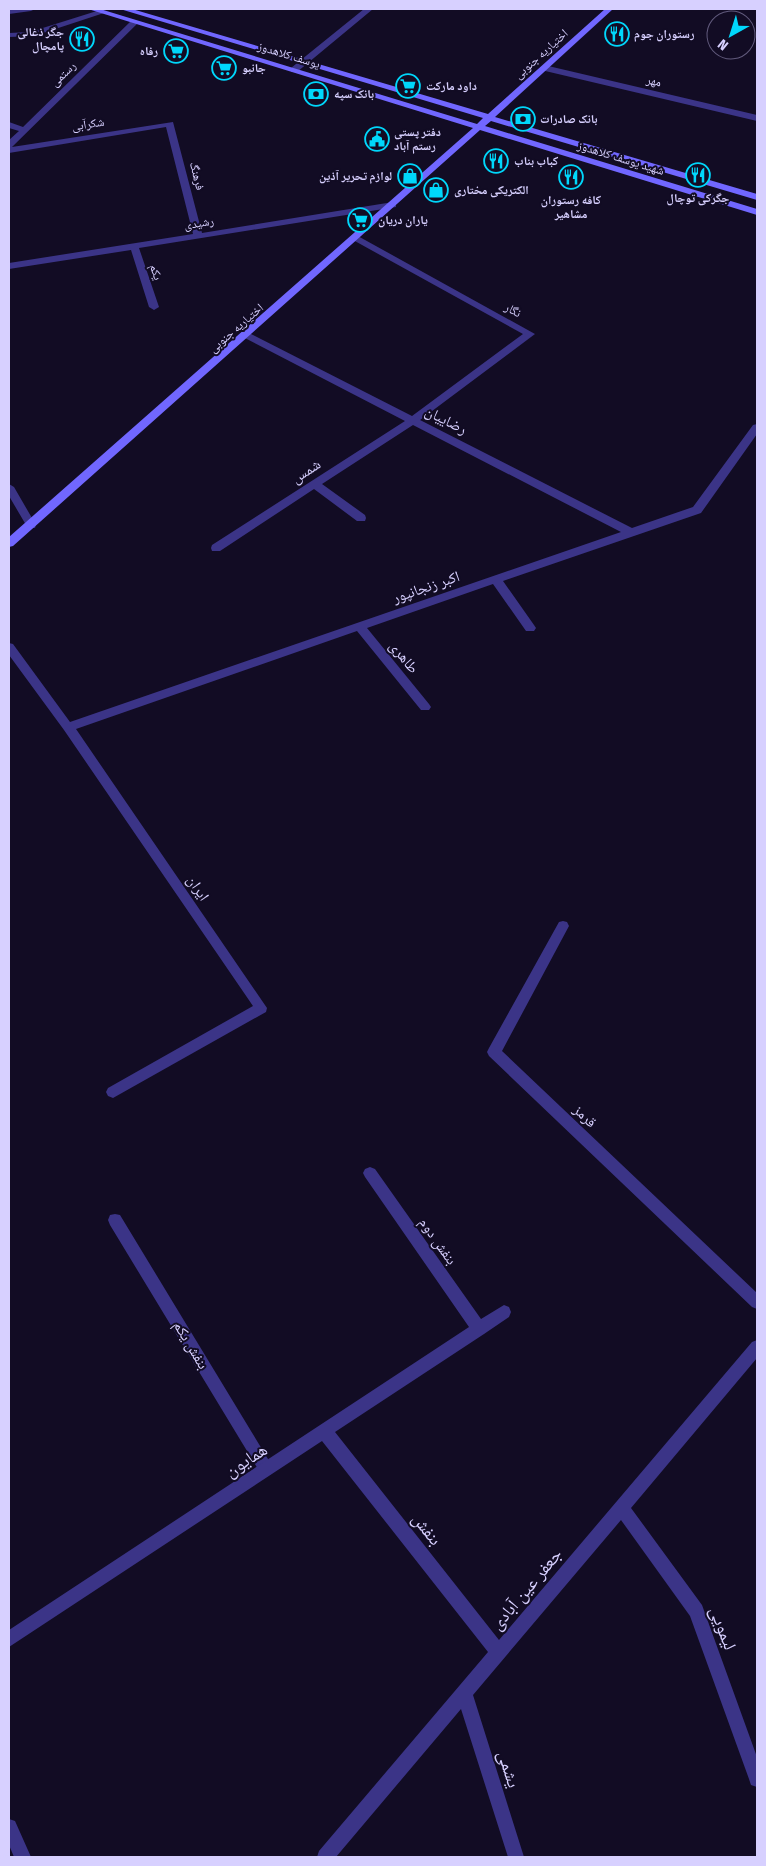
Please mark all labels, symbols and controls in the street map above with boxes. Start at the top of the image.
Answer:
north arrow [706,10,756,60]
restaurant icon: رستوران جوم [604,21,630,47]
place label: جگر ذغالی پامچال [18,25,64,54]
restaurant icon: جگر ذغالی پامچال [69,26,95,52]
street label: اختیاریه جنوبی [511,26,571,82]
place label: رستوران جوم [634,27,695,42]
text: N [715,35,732,54]
supermarket icon: رفاه [163,38,189,64]
street label: یوسف کلاهدوز [255,39,322,71]
place label: رفاه [140,44,158,58]
supermarket icon: جانبو [211,55,237,81]
street label: رستمی [47,58,79,89]
place label: جانبو [242,61,266,75]
street label: مهر [644,72,663,89]
supermarket icon: داود مارکت [395,73,421,99]
place label: داود مارکت [426,79,477,93]
bank icon: بانک سپه [303,81,329,107]
place label: بانک سپه [334,87,374,101]
bank icon: بانک صادرات [510,106,536,132]
place label: بانک صادرات [540,112,598,126]
street label: شکرآبی [71,115,105,134]
place label: دفتر پستی رستم آباد [394,125,441,154]
public building icon: دفتر پستی رستم آباد [364,126,390,152]
street label: شهید یوسف کلاهدوز [575,138,666,178]
restaurant icon: کباب بناب [483,148,509,174]
place label: کباب بناب [514,154,559,168]
street label: فرهنگ [187,160,207,192]
restaurant icon: جگرکی توچال [685,162,711,188]
shop icon: لوازم تحریر آذین [397,163,423,189]
restaurant icon: کافه رستوران مشاهیر [558,164,584,190]
place label: لوازم تحریر آذین [319,169,392,184]
shop icon: الکتریکی مختاری [423,177,449,203]
place label: الکتریکی مختاری [454,183,529,198]
place label: جگرکی توچال [667,191,730,206]
place label: کافه رستوران مشاهیر [541,193,602,221]
supermarket icon: یاران دریان [347,207,373,233]
place label: یاران دریان [378,213,428,228]
street label: رشیدی [183,214,215,232]
street label: یکم [146,262,165,282]
street label: نگار [502,299,524,320]
street label: اختیاریه جنوبی [206,300,266,356]
street label: رضاییان [422,402,470,439]
street label: شمس [288,455,325,488]
street label: اکبر زنجانپور [389,567,462,607]
street label: طاهری [385,637,423,678]
street label: ایران [182,872,213,905]
street label: قرمز [569,1100,600,1131]
street label: بنفش دوم [414,1214,461,1269]
street label: بنفش یکم [169,1318,212,1373]
street label: همایون [221,1438,271,1482]
street label: بنفش [407,1508,447,1550]
street label: جعفر عین آبادی [485,1544,567,1634]
street label: لیمویی [705,1603,741,1653]
street label: یشمی [493,1748,525,1790]

